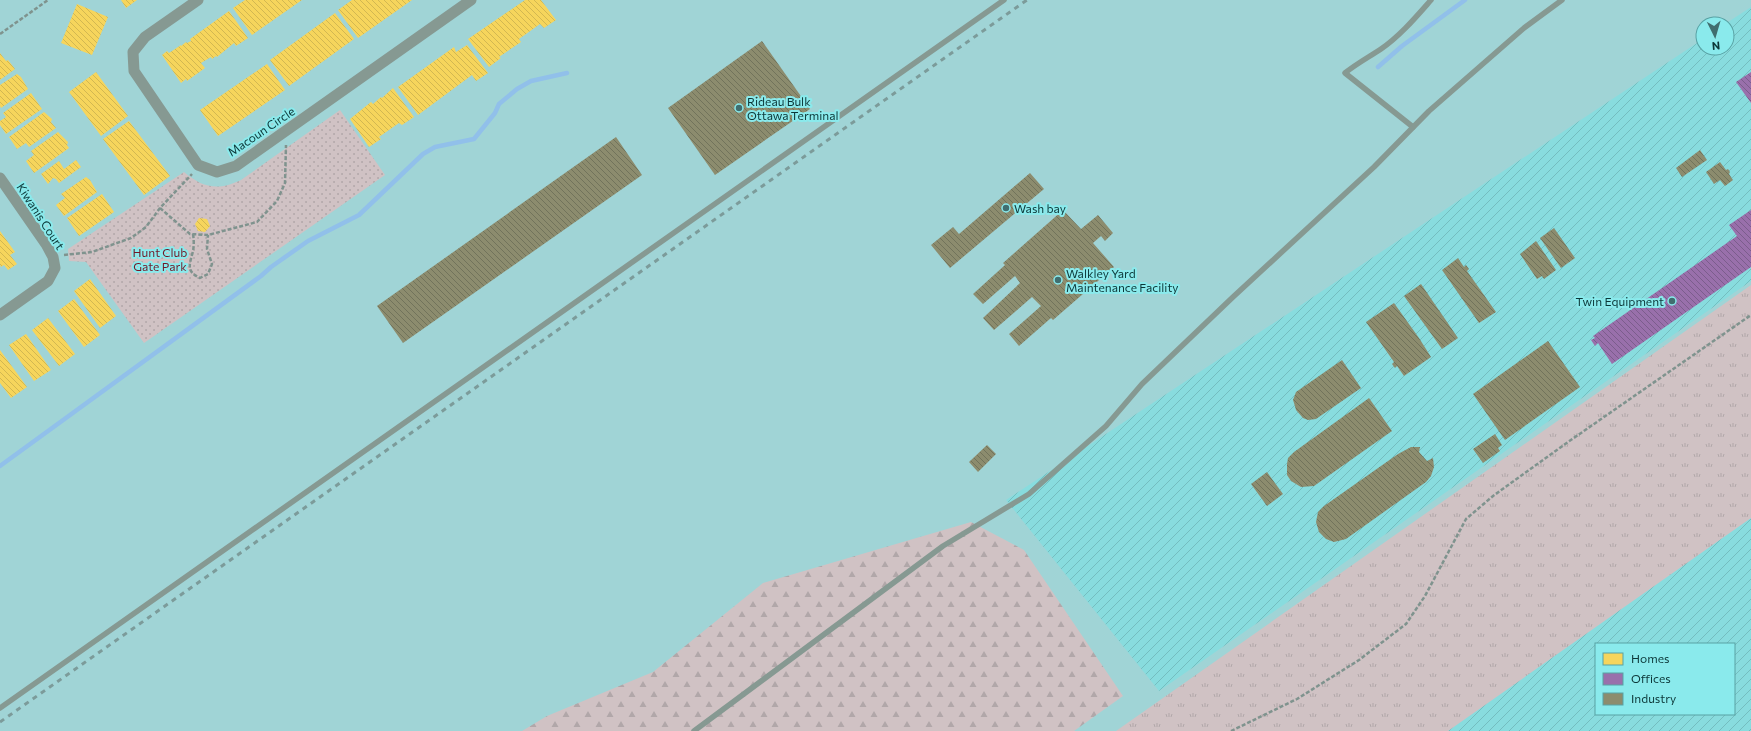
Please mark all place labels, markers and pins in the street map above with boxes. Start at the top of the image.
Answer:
place label: Rideau Bulk Ottawa Terminal [747,94,839,122]
marker: Rideau Bulk Ottawa Terminal [734,103,744,113]
place label: Wash bay [1014,201,1066,215]
marker: Wash bay [1001,203,1011,213]
place label: Walkley Yard Maintenance Facility [1066,266,1179,294]
marker: Walkley Yard Maintenance Facility [1053,275,1063,285]
place label: Twin Equipment [1576,294,1664,308]
marker: Twin Equipment [1667,296,1677,306]

